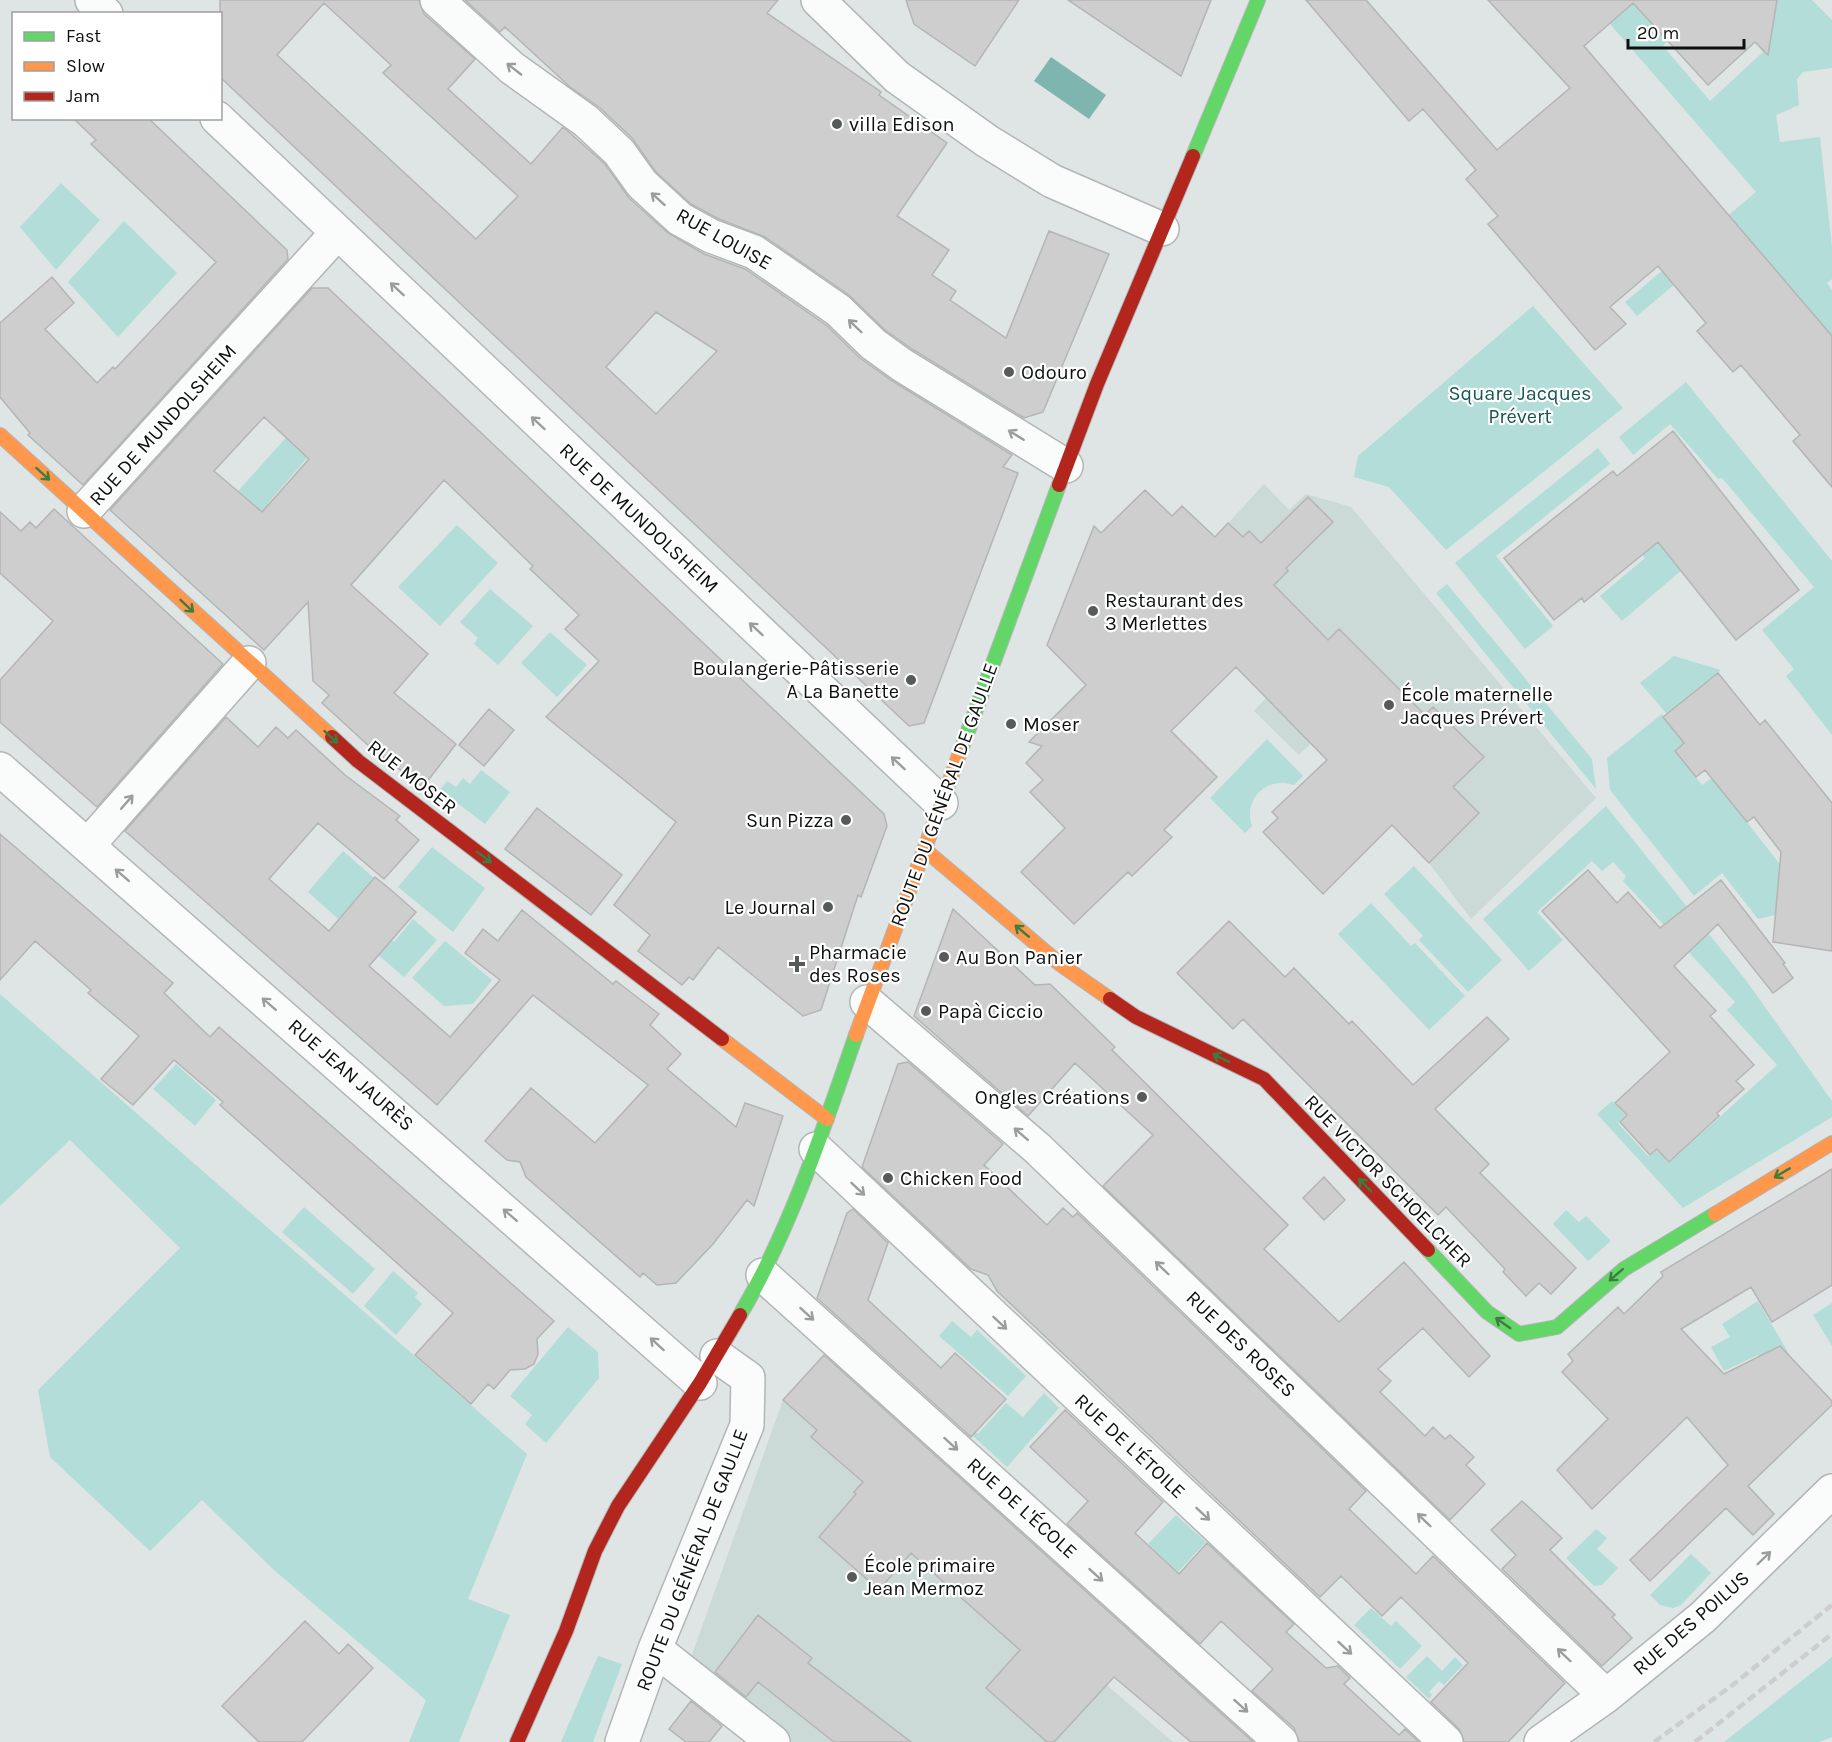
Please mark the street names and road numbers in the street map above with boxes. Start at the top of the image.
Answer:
street label: RUE LOUISE [672,203,776,275]
street label: RUE DE MUNDOLSHEIM [85,340,241,510]
street label: RUE DE MUNDOLSHEIM [555,438,723,598]
street label: ROUTE DU GÉNÉRAL DE GAULLE [885,660,1002,930]
street label: RUE MOSER [363,735,461,819]
street label: RUE JEAN JAURÈS [284,1013,419,1136]
street label: RUE VICTOR SCHOELCHER [1300,1090,1476,1272]
street label: RUE DES ROSES [1182,1286,1300,1402]
street label: RUE DE L'ÉTOILE [1070,1388,1191,1503]
street label: ROUTE DU GÉNÉRAL DE GAULLE [630,1425,753,1694]
street label: RUE DE L'ÉCOLE [962,1452,1082,1563]
street label: RUE DES POILUS [1628,1566,1754,1680]

